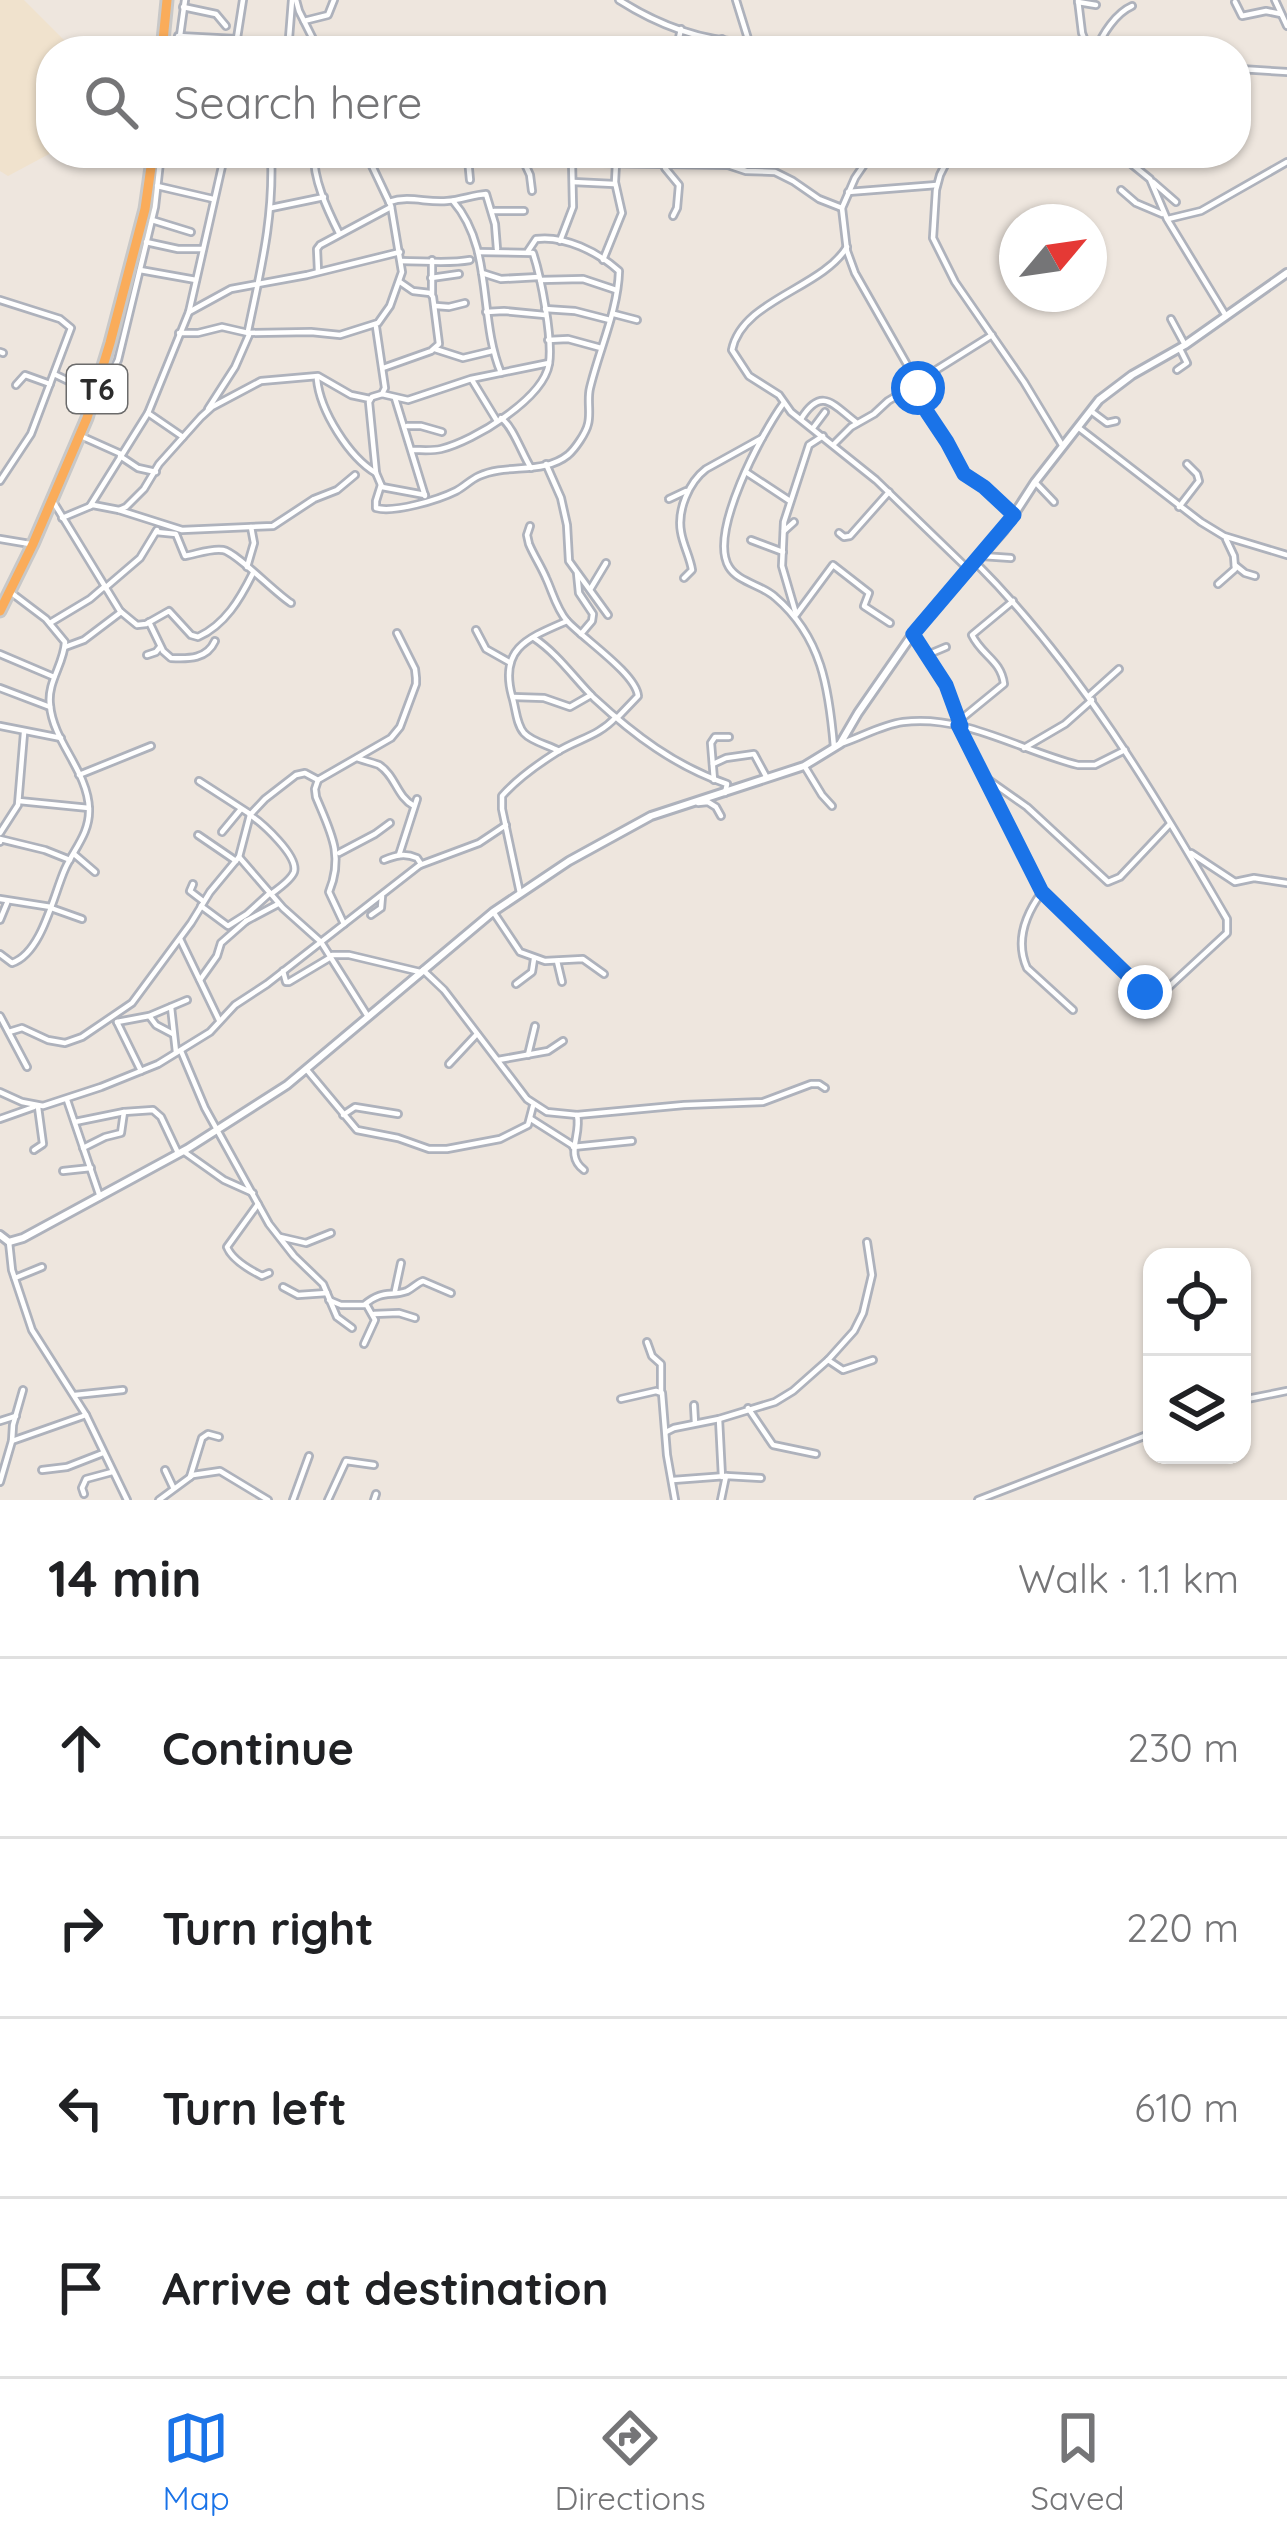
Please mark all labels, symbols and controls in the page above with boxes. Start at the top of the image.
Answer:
search box [36,36,1251,168]
icon: search [78,69,144,135]
text: Search here [174,74,422,130]
north arrow [999,204,1107,312]
route start [891,361,945,415]
road number: T6 [67,365,127,413]
route end [1118,965,1172,1019]
map controls [1143,1248,1251,1464]
button: locate [1143,1248,1251,1356]
button: layers [1143,1356,1251,1464]
text: 14 min [48,1546,202,1610]
text: Walk · 1.1 km [1018,1554,1239,1603]
icon: ahead [48,1715,114,1781]
text: Continue [162,1720,354,1776]
text: 230 m [1128,1723,1239,1772]
icon: right [48,1895,114,1961]
text: Turn right [162,1900,374,1956]
text: 220 m [1126,1903,1239,1952]
icon: left [48,2075,114,2141]
text: Turn left [162,2080,347,2136]
text: 610 m [1134,2083,1239,2132]
icon: arrive [48,2255,114,2321]
text: Arrive at destination [162,2260,608,2316]
tab: Map [162,2405,230,2518]
tab: Directions [554,2405,706,2518]
tab: Saved [1031,2405,1125,2518]

